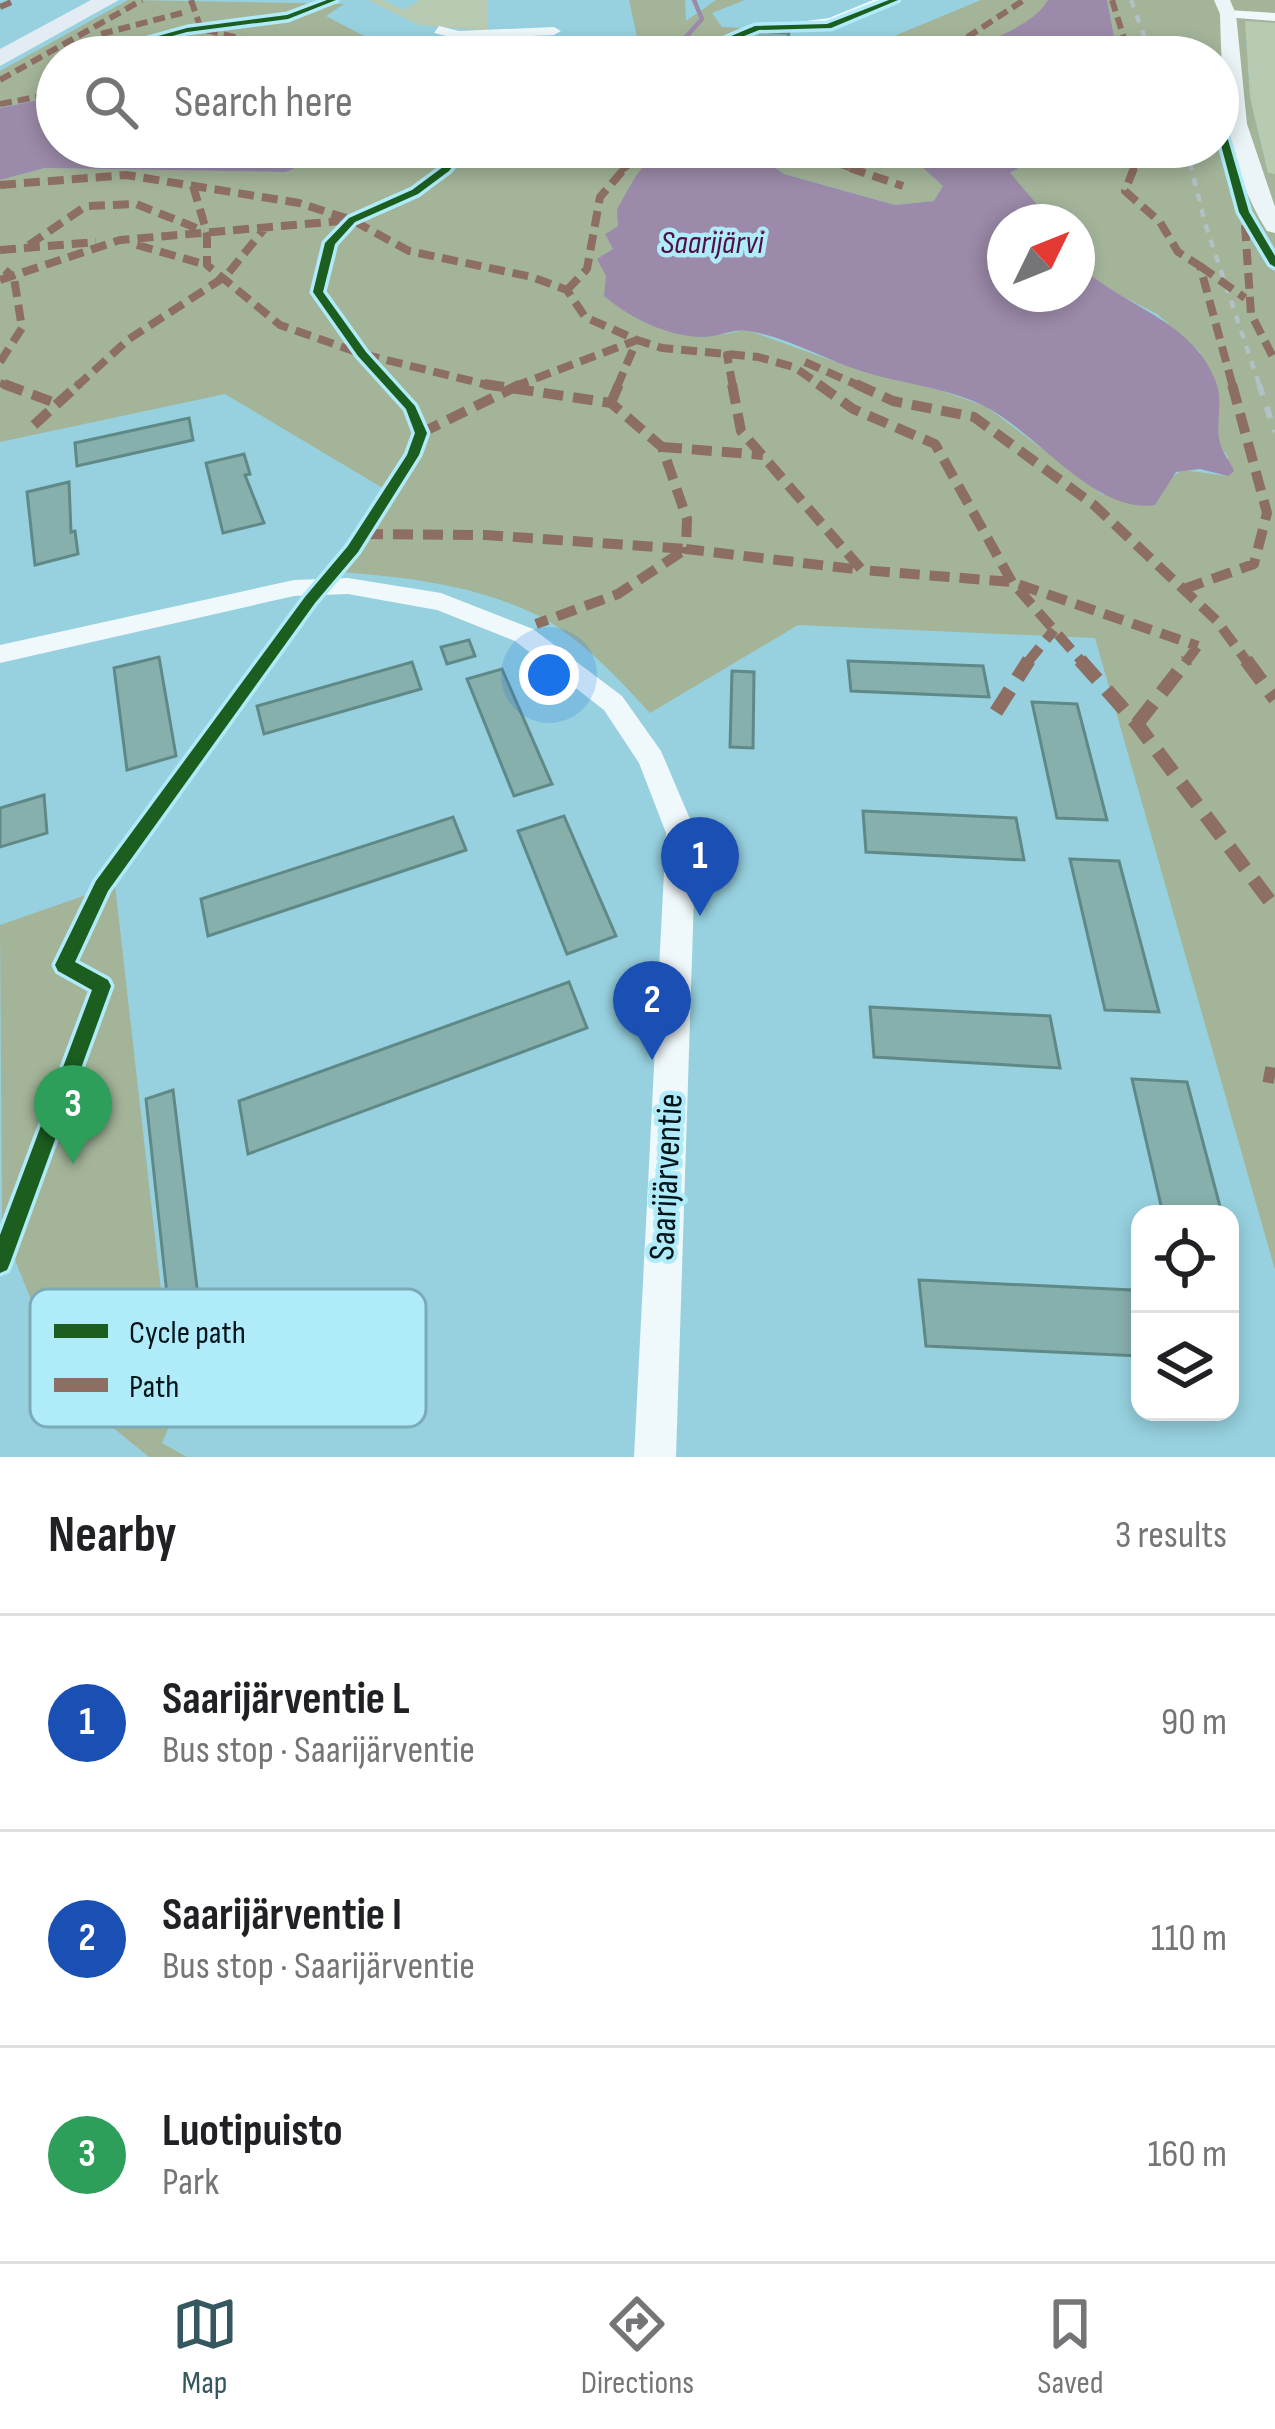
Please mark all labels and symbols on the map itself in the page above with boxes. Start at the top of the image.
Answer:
north arrow [987,204,1095,312]
water label: Saarijärvi [661,223,764,263]
your location [519,645,579,705]
pin: 1 [661,817,739,916]
pin: 2 [613,961,691,1060]
pin: 3 [34,1065,112,1164]
street label: Saarijärventie [641,1092,693,1262]
legend [30,1289,426,1427]
text: Cycle path [129,1313,246,1353]
text: Path [129,1367,179,1407]

